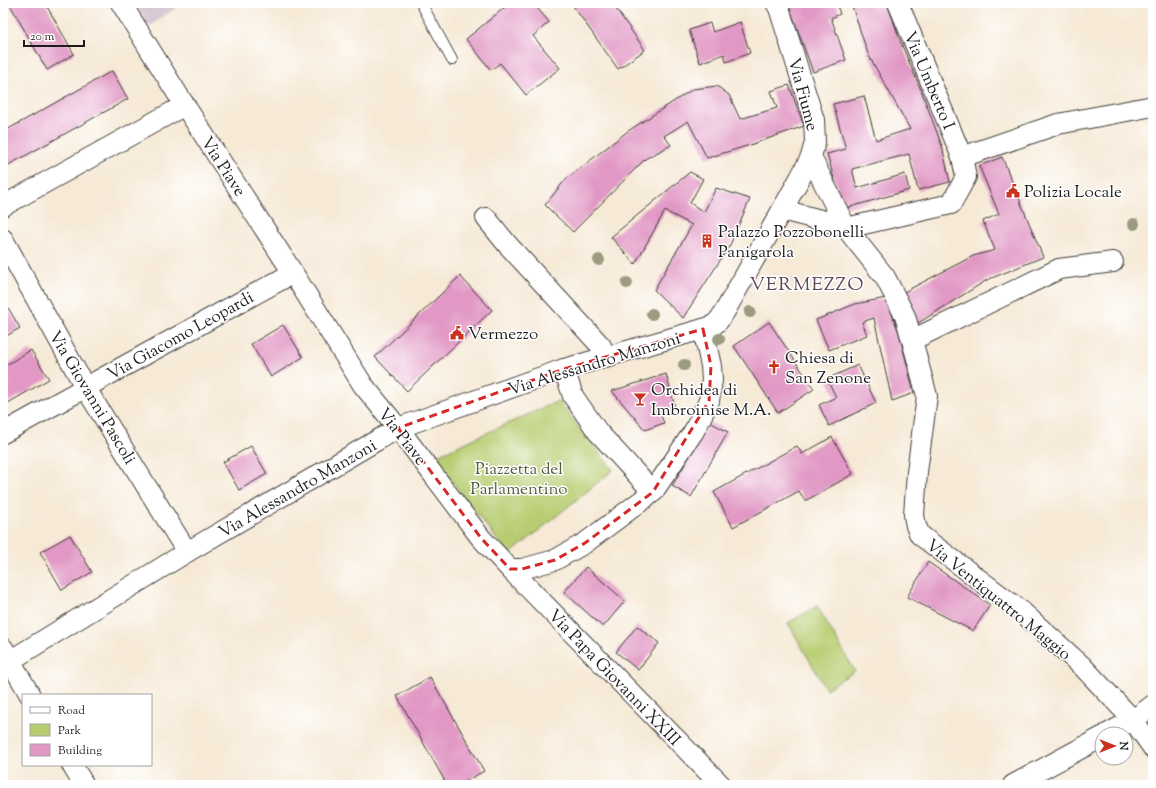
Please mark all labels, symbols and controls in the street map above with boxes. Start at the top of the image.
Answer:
scale bar [24,22,84,48]
text: 20 m [30,28,55,46]
street label: Via Umberto I [897,28,960,134]
street label: Via Fiume [781,55,823,134]
street label: Via Piave [194,132,251,202]
place label: Polizia Locale [1024,181,1122,205]
public building icon: Polizia Locale [1005,183,1021,199]
place label: Palazzo Pozzobonelli Panigarola [718,221,864,265]
building icon: Palazzo Pozzobonelli Panigarola [699,233,715,249]
district label: VERMEZZO [750,272,865,299]
street label: Via Giacomo Leopardi [103,286,259,387]
place label: Vermezzo [468,323,538,347]
public building icon: Vermezzo [449,325,465,341]
street label: Via Giovanni Pascoli [42,327,141,470]
street label: Via Alessandro Manzoni [505,327,684,403]
place label: Chiesa di San Zenone [785,347,871,391]
church icon: Chiesa di San Zenone [766,359,782,375]
place label: Orchidea di Imbroinise M.A. [651,379,771,423]
bar icon: Orchidea di Imbroinise M.A. [632,391,648,407]
street label: Via Piave [371,403,432,471]
street label: Via Alessandro Manzoni [214,434,382,545]
park label: Piazzetta del Parlamentino [470,458,568,502]
street label: Via Ventiquattro Maggio [920,534,1076,667]
street label: Via Papa Giovanni XXIII [542,605,686,752]
legend [22,694,152,766]
text: Road [58,702,85,720]
text: Park [58,722,81,740]
north arrow [1094,726,1134,766]
text: N [1115,741,1131,751]
text: Building [58,742,102,760]

